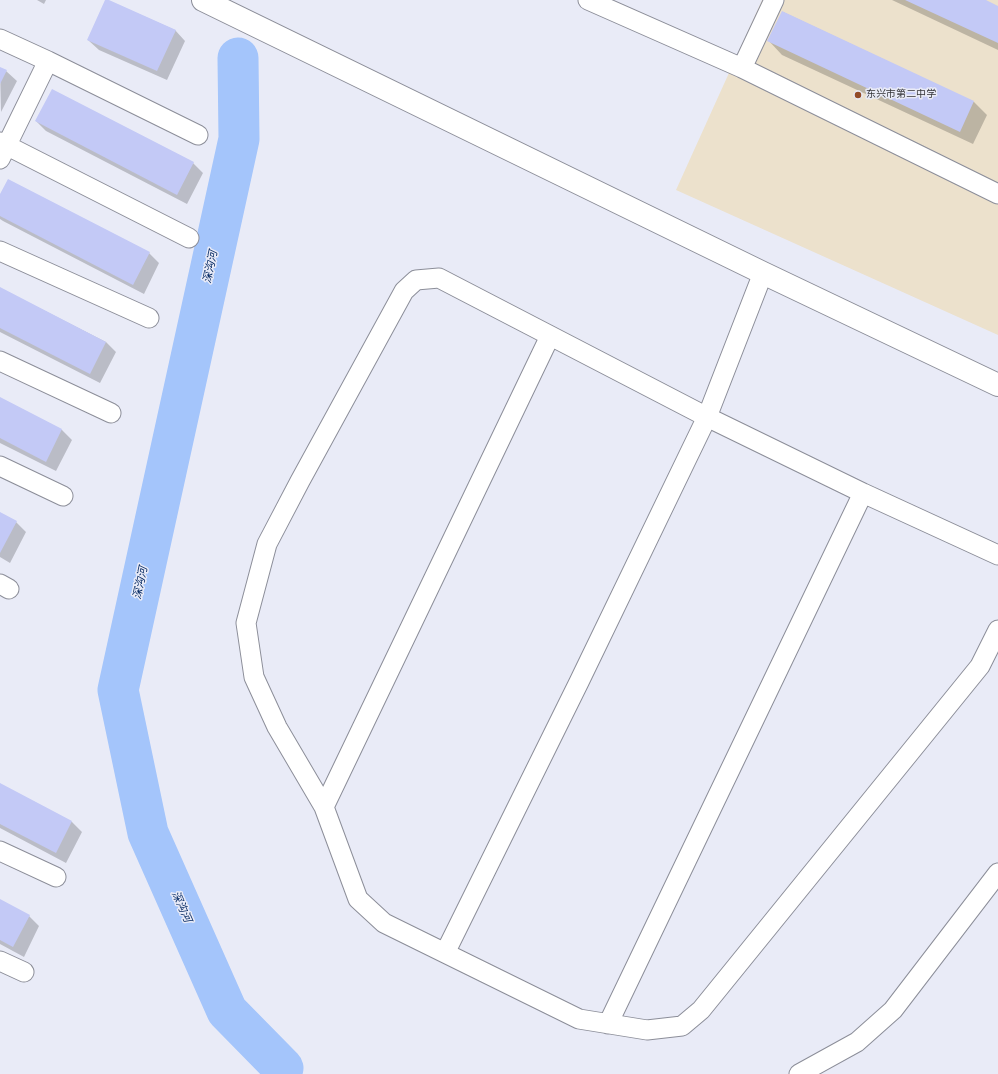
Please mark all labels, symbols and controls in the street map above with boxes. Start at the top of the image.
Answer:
place label: 东兴市第二中学 [866,89,936,101]
marker: 东兴市第二中学 [853,90,863,100]
water label: 深沟河 [201,249,221,285]
water label: 深沟河 [131,565,151,601]
water label: 深沟河 [168,889,194,925]

